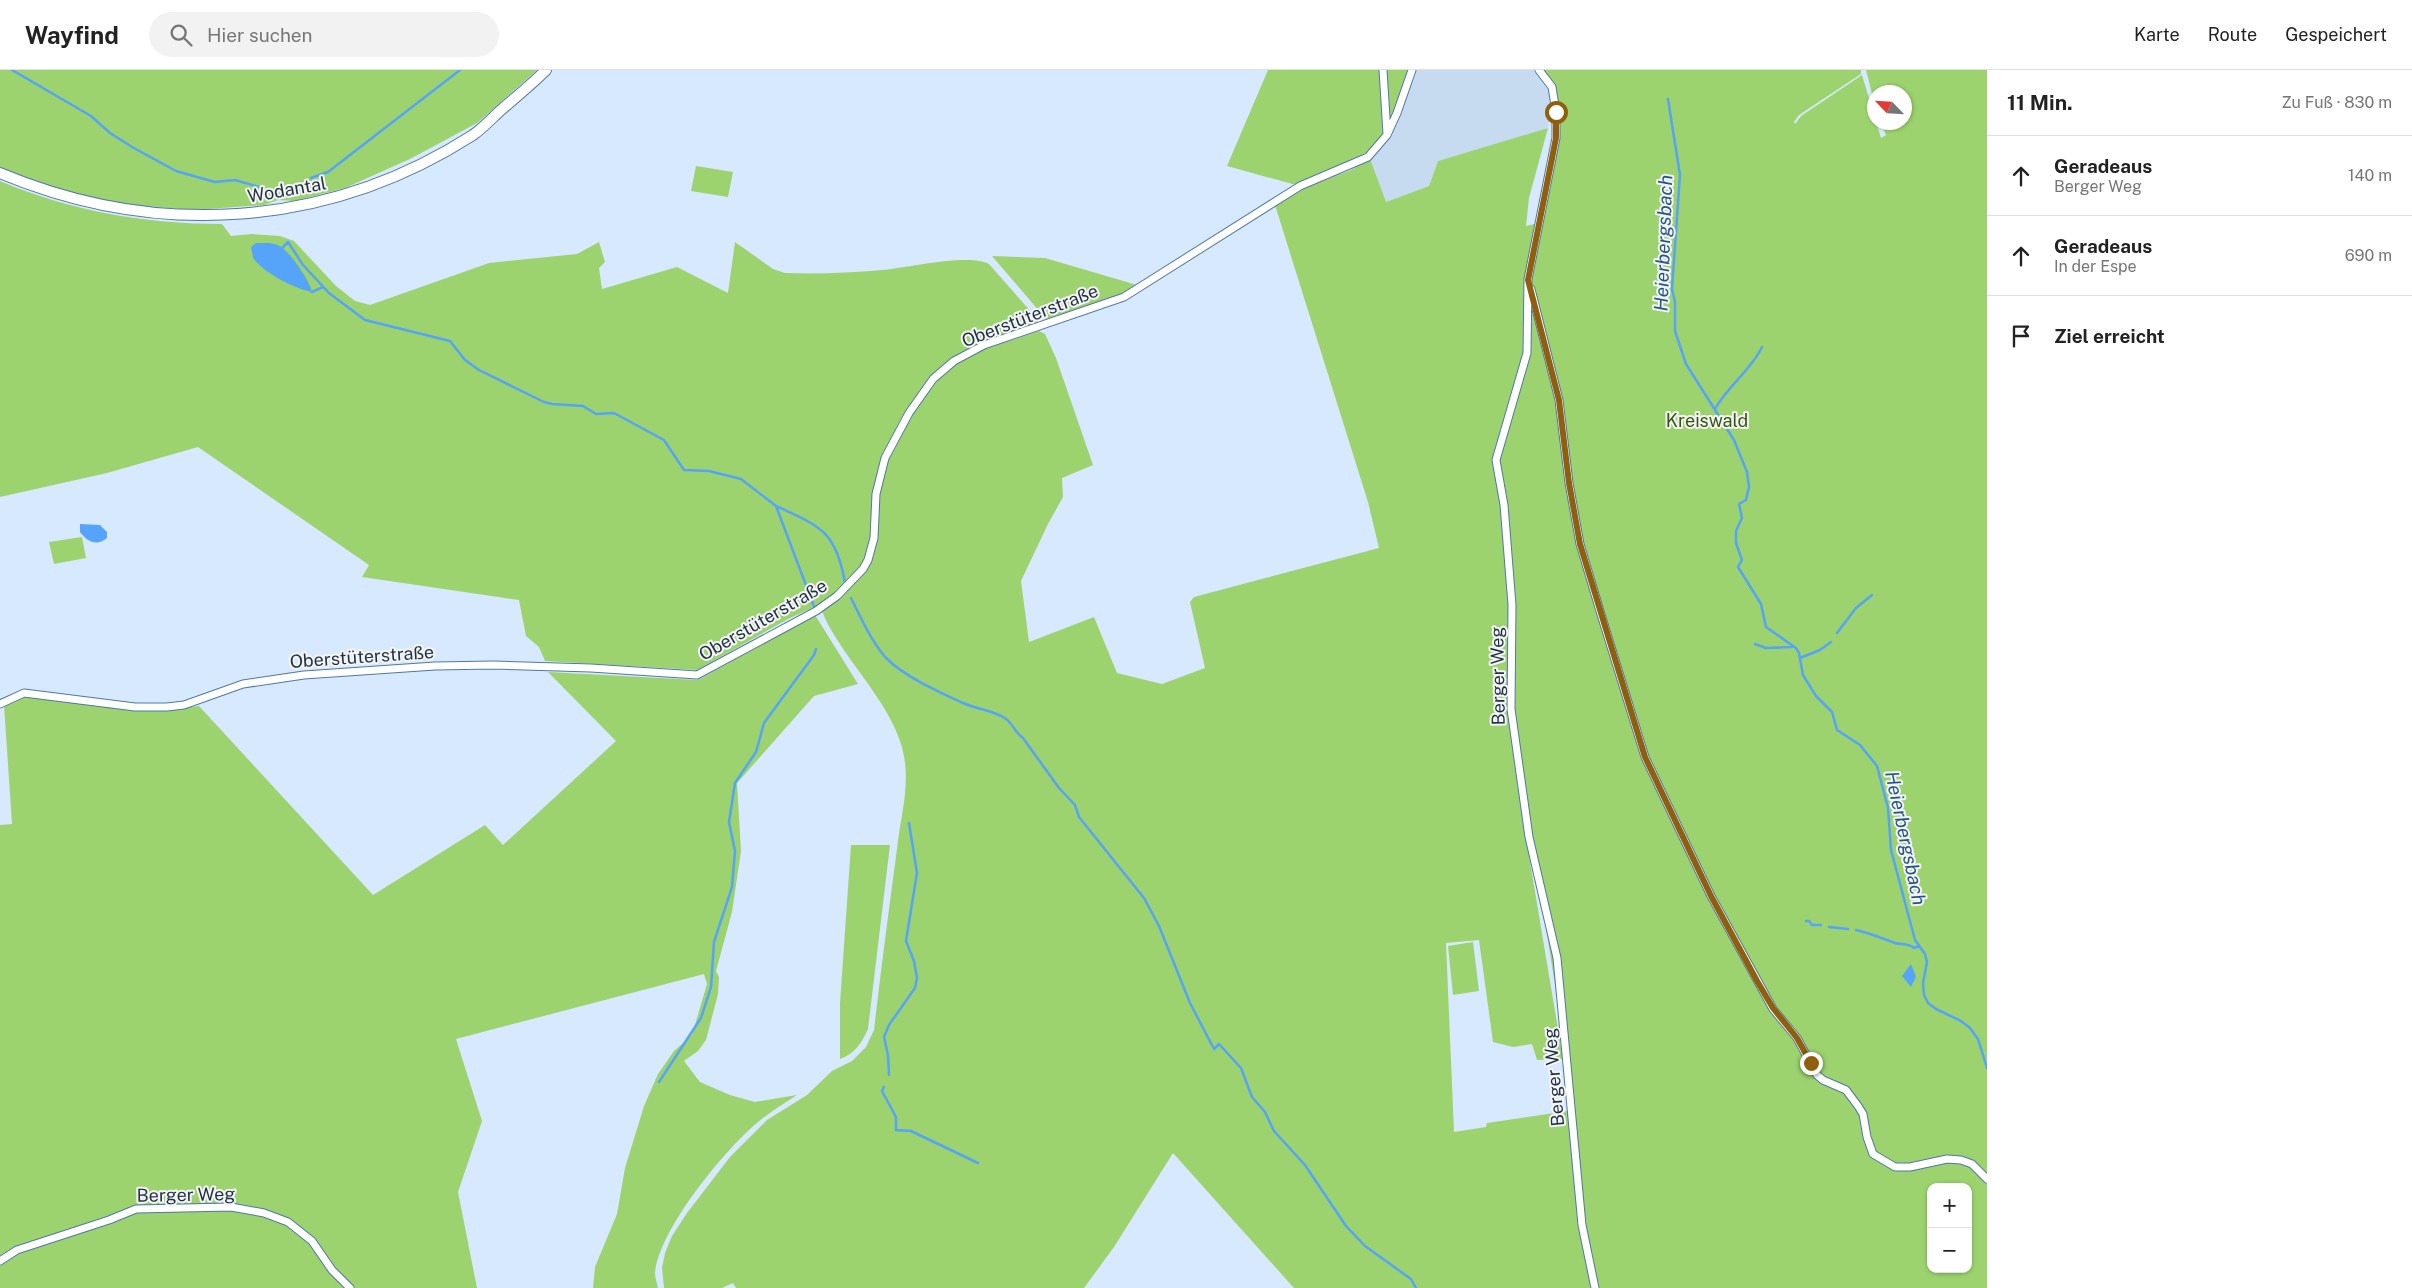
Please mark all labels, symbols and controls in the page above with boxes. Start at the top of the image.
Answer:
search box [149,12,499,57]
text: Wayfind [25,21,119,49]
icon: search [167,21,195,49]
text: Hier suchen [207,24,313,46]
text: Karte [2134,24,2180,45]
text: Route [2208,24,2257,45]
text: Gespeichert [2285,24,2387,45]
north arrow [1867,85,1912,130]
text: 11 Min. [2007,90,2073,115]
text: Zu Fuß · 830 m [2281,93,2392,112]
route start [1545,101,1568,124]
text: Geradeaus [2054,155,2152,177]
icon: ahead [2007,162,2035,190]
text: 140 m [2348,166,2392,185]
street label: Wodantal [246,172,328,207]
water label: Heierbergsbach [1650,174,1676,312]
text: Berger Weg [2054,177,2142,196]
text: Geradeaus [2054,235,2152,257]
icon: ahead [2007,242,2035,270]
text: 690 m [2345,246,2392,265]
text: In der Espe [2054,257,2137,276]
street label: Oberstüterstraße [959,280,1101,351]
icon: arrive [2007,322,2035,350]
text: Ziel erreicht [2054,325,2165,347]
park label: Kreiswald [1666,410,1748,431]
street label: Oberstüterstraße [695,574,831,665]
street label: Berger Weg [1486,626,1509,726]
street label: Oberstüterstraße [289,641,435,672]
water label: Heierbergsbach [1881,769,1931,907]
street label: Berger Weg [1539,1027,1568,1127]
route end [1800,1052,1823,1075]
street label: Berger Weg [136,1183,236,1206]
map controls [1927,1183,1972,1273]
button: + [1927,1183,1972,1228]
button: − [1927,1228,1972,1273]

